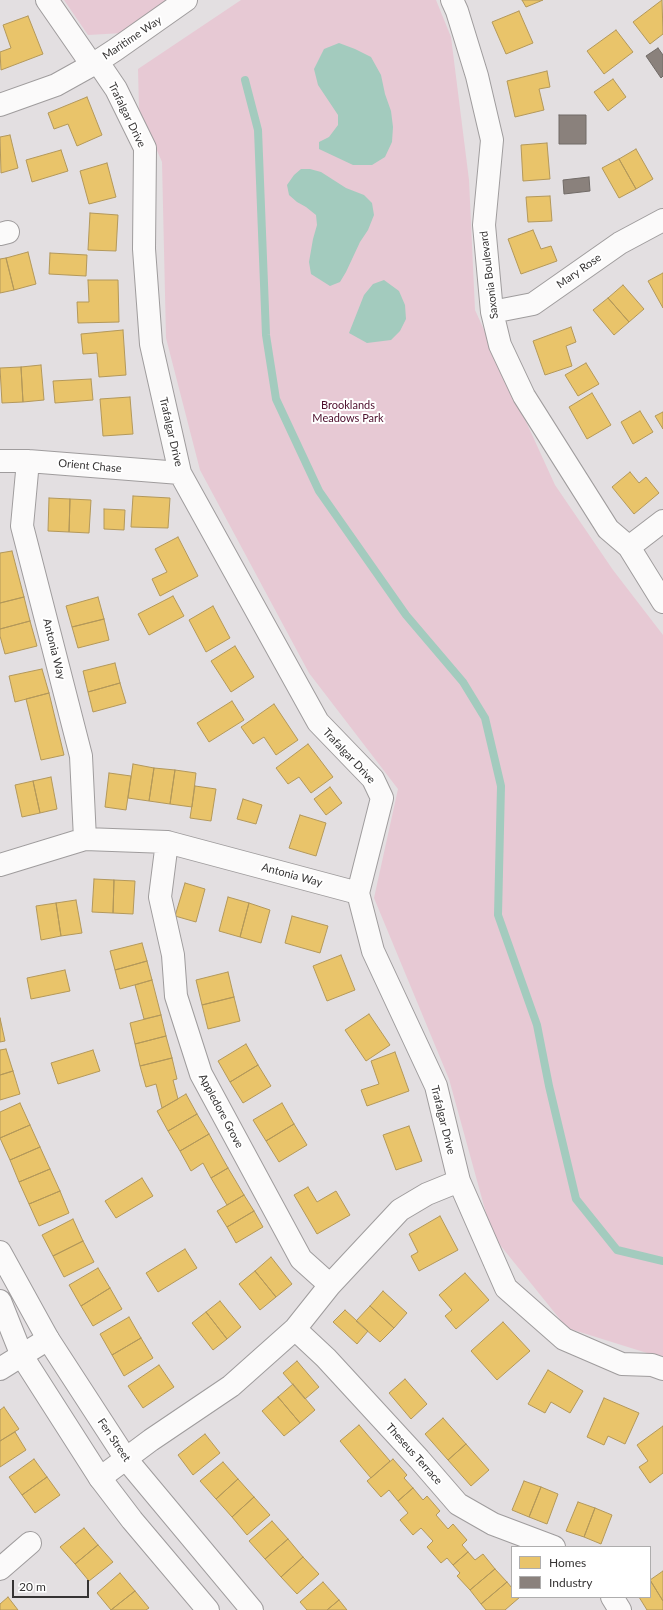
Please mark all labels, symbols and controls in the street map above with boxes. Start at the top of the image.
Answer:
street label: Maritime Way [100,13,164,63]
street label: Trafalgar Drive [106,80,148,150]
street label: Saxonia Boulevard [477,230,501,320]
street label: Mary Rose [554,251,604,291]
street label: Trafalgar Drive [157,396,185,468]
park label: Brooklands Meadows Park [312,398,384,424]
street label: Orient Chase [58,457,122,475]
street label: Antonia Way [40,617,68,681]
street label: Trafalgar Drive [320,726,378,786]
street label: Antonia Way [260,861,324,889]
street label: Appledore Grove [196,1072,246,1150]
street label: Trafalgar Drive [428,1084,458,1156]
street label: Fen Street [95,1416,133,1464]
street label: Theseus Terrace [383,1421,445,1487]
legend [511,1546,651,1598]
text: Homes [549,1555,586,1570]
scale bar [14,1572,91,1598]
text: Industry [549,1575,592,1590]
text: 20 m [19,1579,46,1594]

